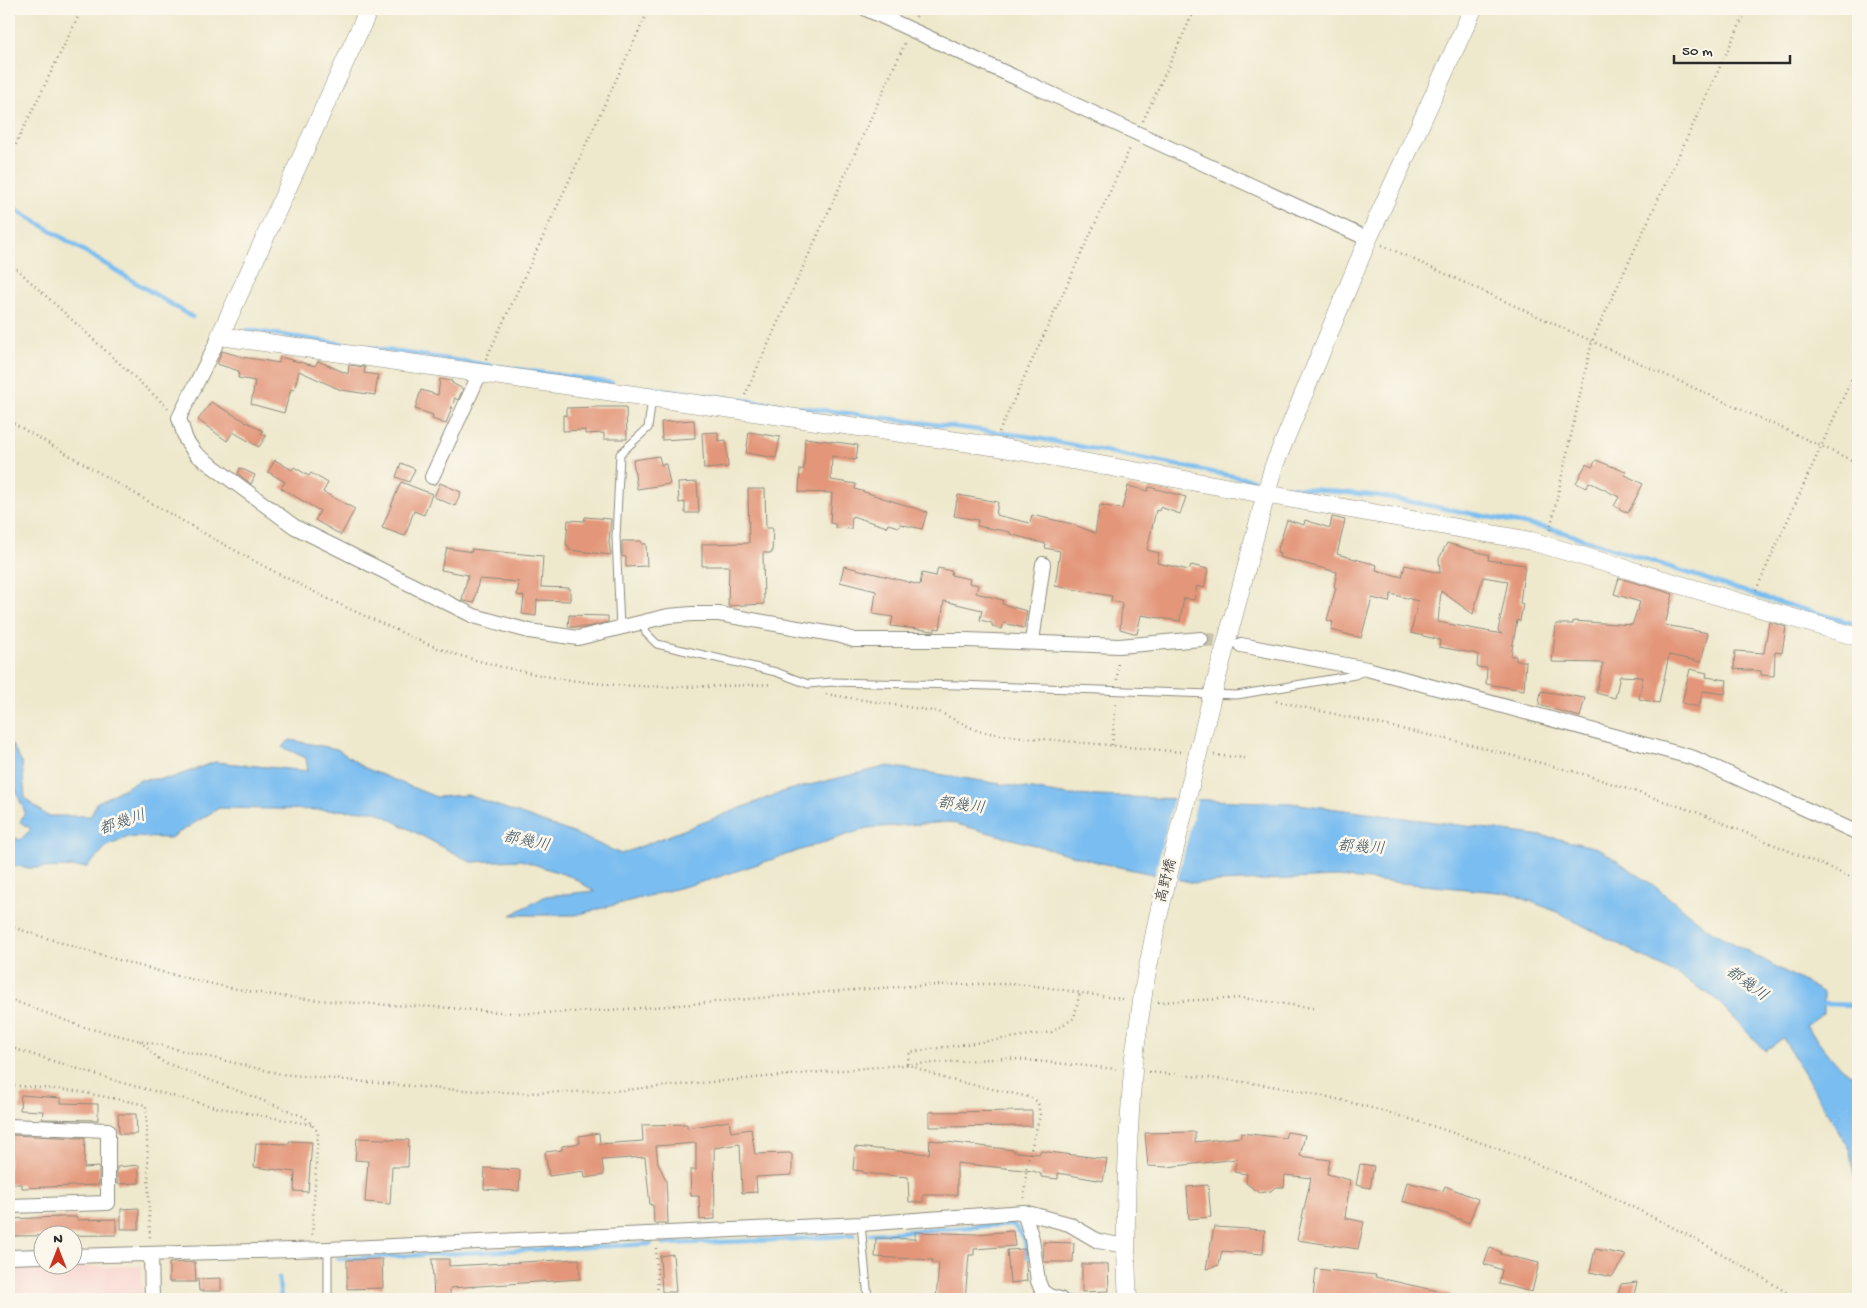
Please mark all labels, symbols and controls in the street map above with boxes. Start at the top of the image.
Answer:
scale bar [1674,32,1791,64]
text: 50 m [1682,43,1713,61]
water label: 都幾川 [936,794,986,819]
water label: 都幾川 [97,806,149,841]
water label: 都幾川 [501,828,552,857]
water label: 都幾川 [1336,837,1386,860]
street label: 高野橋 [1152,857,1181,905]
water label: 都幾川 [1721,962,1772,1007]
north arrow [32,1226,82,1276]
text: N [53,1231,63,1248]

